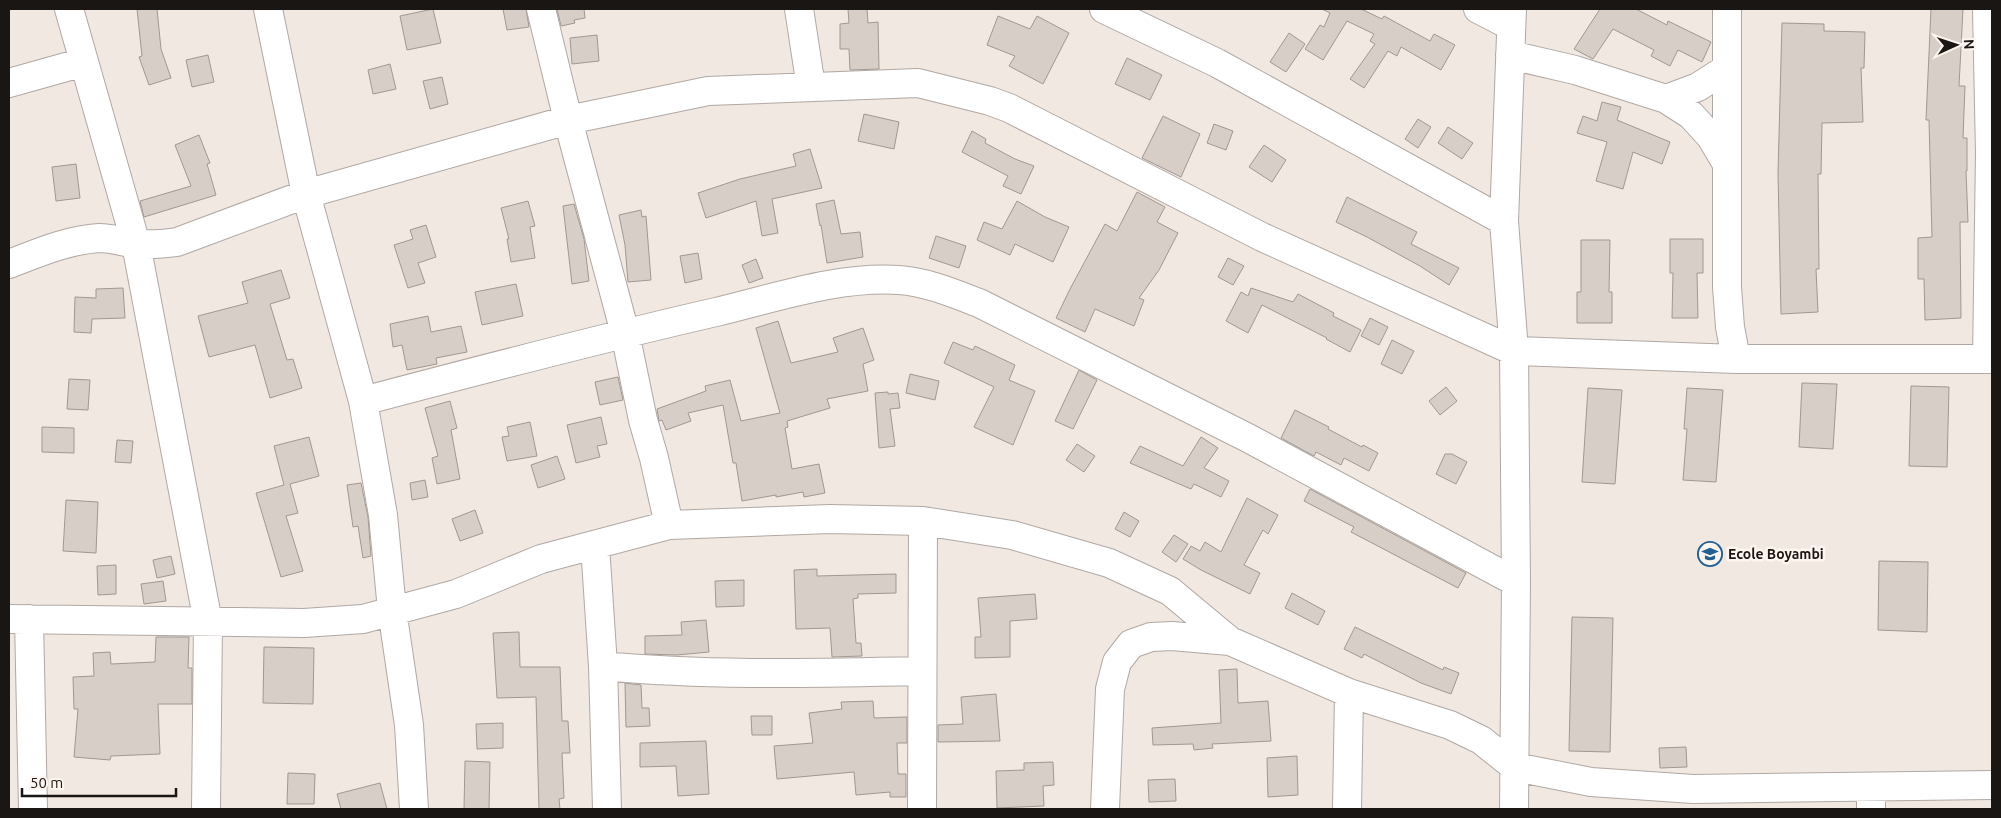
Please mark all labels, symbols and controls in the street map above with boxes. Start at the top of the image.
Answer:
north arrow [1931,20,1981,70]
text: N [1961,39,1977,50]
school or university icon: Ecole Boyambi [1697,541,1723,567]
place label: Ecole Boyambi [1728,546,1824,562]
scale bar [22,766,176,798]
text: 50 m [30,774,63,791]

